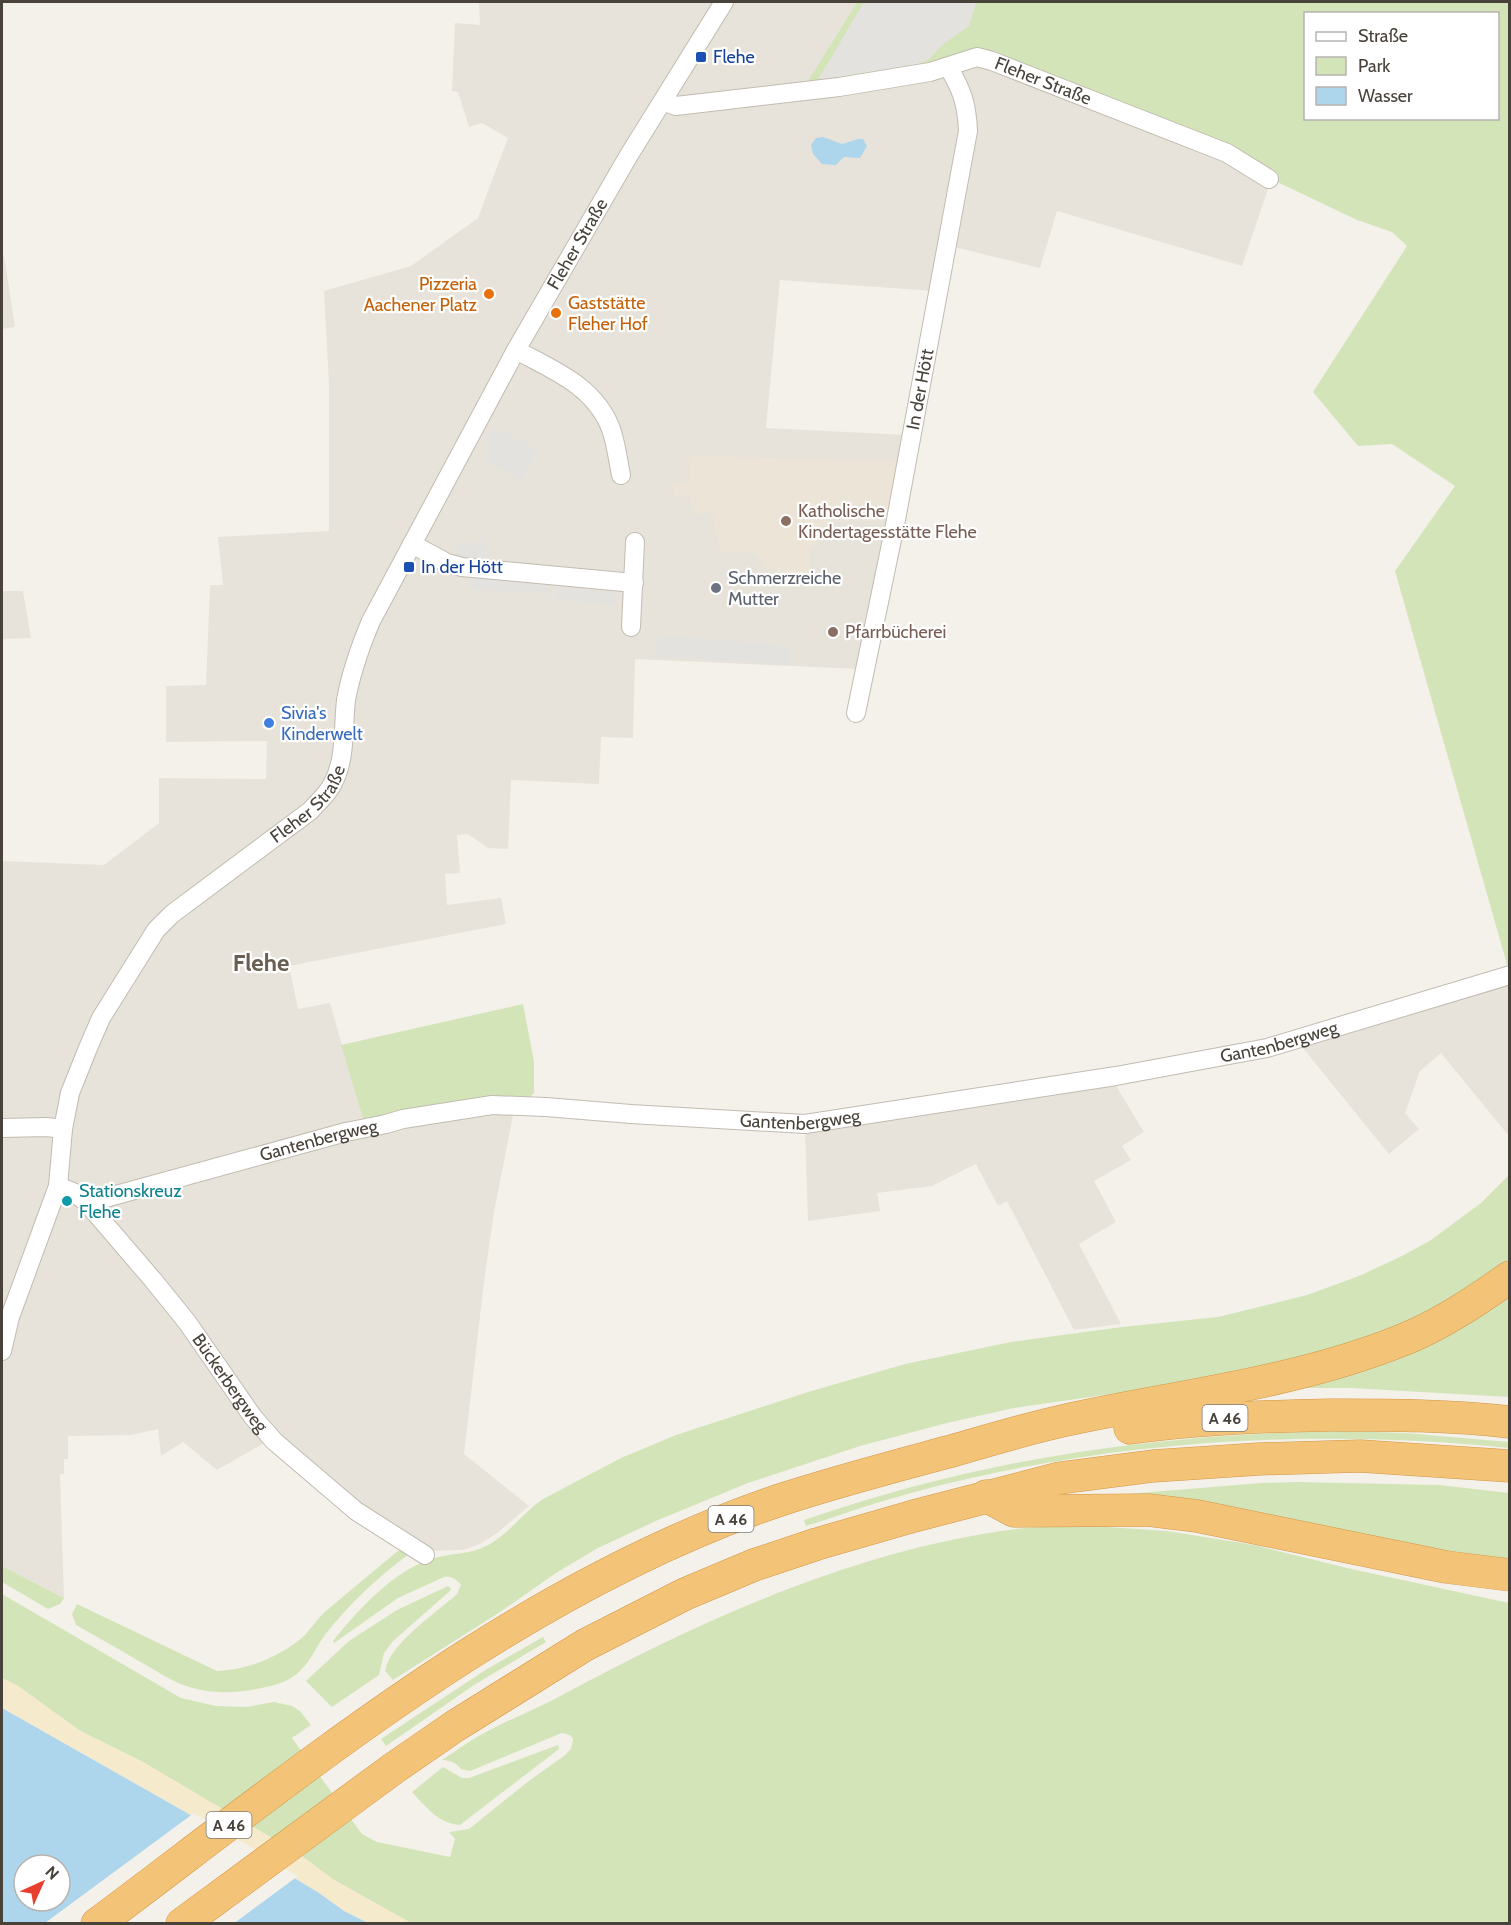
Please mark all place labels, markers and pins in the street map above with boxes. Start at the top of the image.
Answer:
place label: Flehe [713,46,755,68]
marker: Flehe [694,50,708,64]
place label: Pizzeria Aachener Platz [364,273,478,316]
marker: Pizzeria Aachener Platz [482,287,496,301]
place label: Gaststätte Fleher Hof [568,292,648,335]
marker: Gaststätte Fleher Hof [549,306,563,320]
place label: Katholische Kindertagesstätte Flehe [798,500,977,543]
marker: Katholische Kindertagesstätte Flehe [779,514,793,528]
place label: In der Hött [421,556,503,578]
marker: In der Hött [402,560,416,574]
place label: Schmerzreiche Mutter [728,567,841,610]
marker: Schmerzreiche Mutter [709,581,723,595]
place label: Pfarrbücherei [845,621,946,643]
marker: Pfarrbücherei [826,625,840,639]
place label: Sivia's Kinderwelt [281,702,363,745]
marker: Sivia's Kinderwelt [262,716,276,730]
place label: Stationskreuz Flehe [79,1180,182,1223]
marker: Stationskreuz Flehe [60,1194,74,1208]

